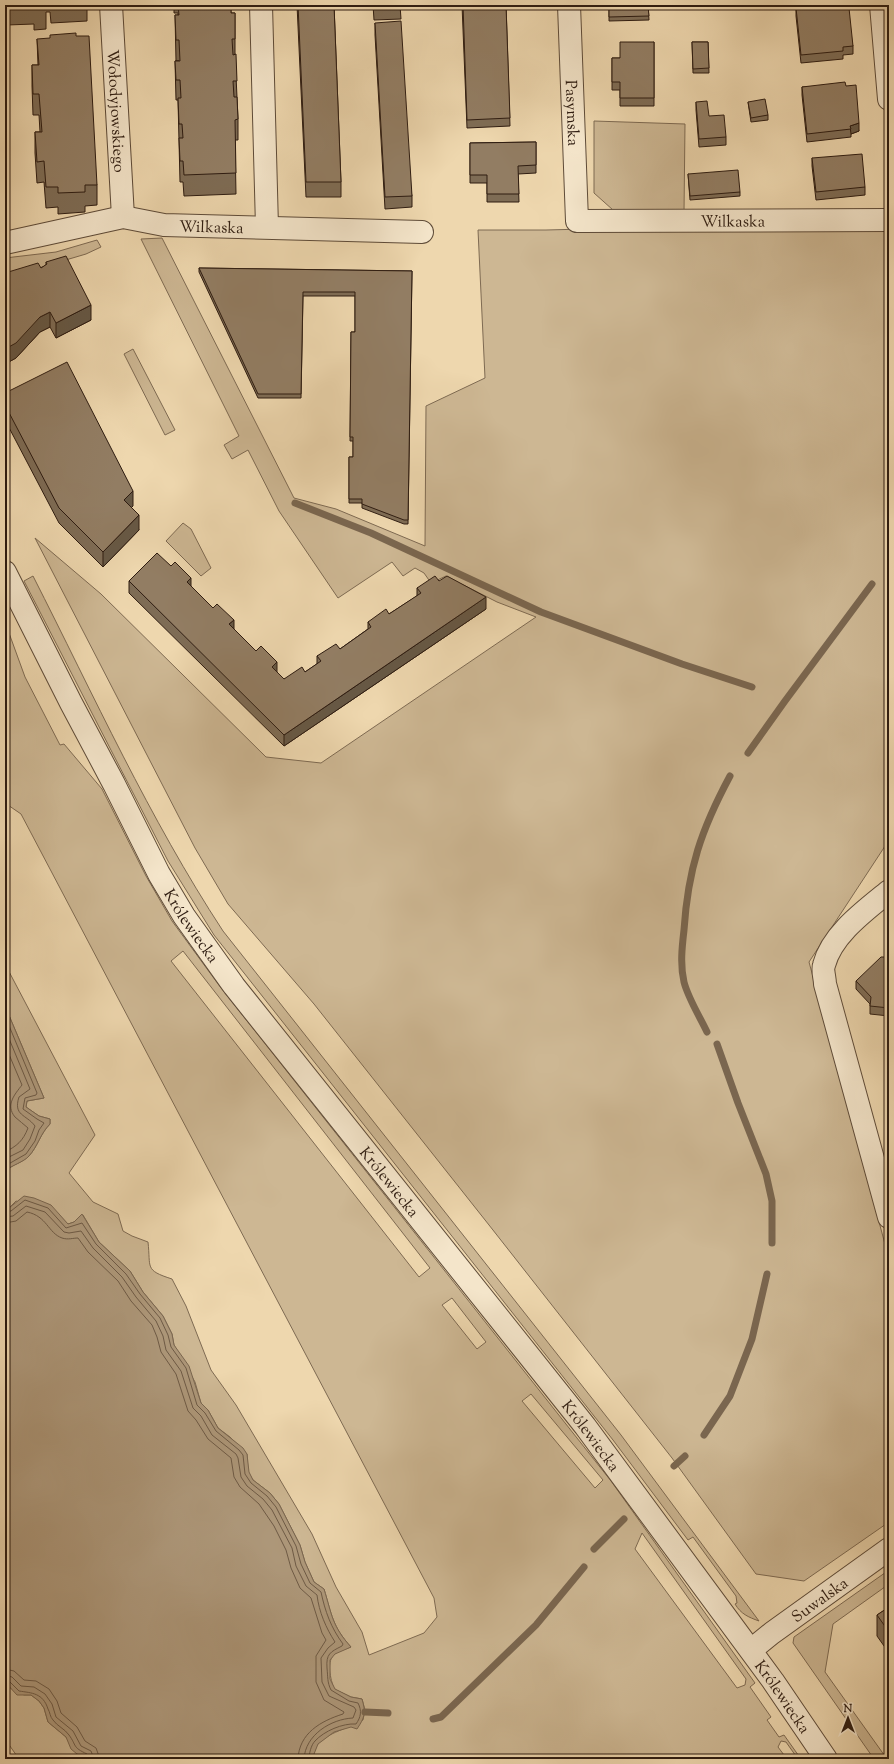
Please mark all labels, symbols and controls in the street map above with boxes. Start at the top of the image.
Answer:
street label: Wołodyjowskiego [100,49,129,173]
street label: Pasymska [558,80,583,147]
street label: Wilkaska [701,211,766,235]
street label: Wilkaska [179,216,245,241]
street label: Królewiecka [157,885,223,969]
street label: Królewiecka [353,1143,424,1224]
street label: Królewiecka [555,1396,624,1478]
street label: Suwalska [787,1573,854,1630]
street label: Królewiecka [748,1656,815,1740]
north arrow [828,1698,868,1738]
text: N [843,1701,853,1717]

